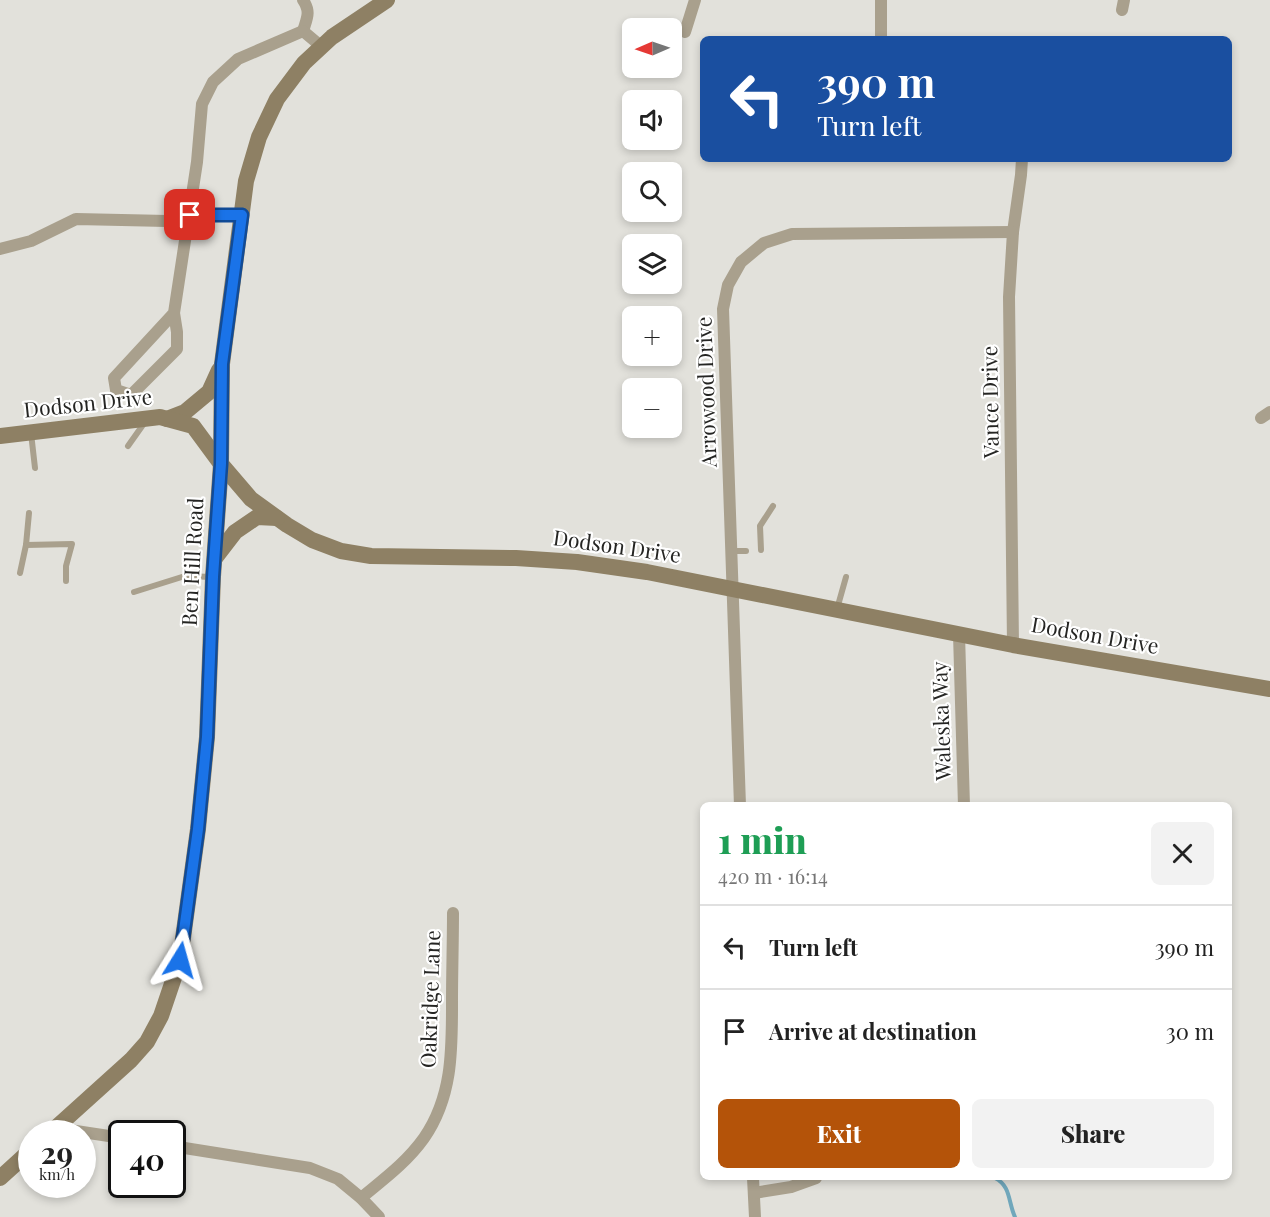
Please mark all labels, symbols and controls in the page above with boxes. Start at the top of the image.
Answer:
north arrow [622,18,682,78]
map controls [622,18,682,438]
text: 390 m [817,53,936,109]
icon: left [718,60,796,138]
button: sound [622,90,682,150]
text: Turn left [817,107,921,143]
button: search [622,162,682,222]
pin [164,189,215,240]
icon: arrive [173,198,206,231]
button: layers [622,234,682,294]
button: + [622,306,682,366]
street label: Arrowood Drive [688,316,722,469]
street label: Vance Drive [974,346,1004,459]
button: − [622,378,682,438]
street label: Dodson Drive [22,381,153,423]
street label: Ben Hill Road [174,497,208,627]
street label: Dodson Drive [551,522,683,568]
street label: Dodson Drive [1029,609,1161,659]
street label: Waleska Way [924,661,956,782]
text: 1 min [718,815,807,863]
button: close [1151,822,1214,885]
text: 420 m · 16:14 [718,862,828,889]
position arrow [148,928,212,992]
street label: Oakridge Lane [413,929,445,1068]
icon: left [718,931,751,964]
text: Turn left [769,932,858,962]
text: 390 m [1155,932,1214,962]
icon: arrive [718,1015,751,1048]
text: Arrive at destination [769,1016,977,1046]
text: 30 m [1166,1016,1214,1046]
button: Exit [718,1099,960,1168]
button: Share [972,1099,1214,1168]
speed limit sign: 40 [108,1120,186,1198]
text: 29 [41,1132,73,1172]
text: km/h [39,1164,75,1184]

